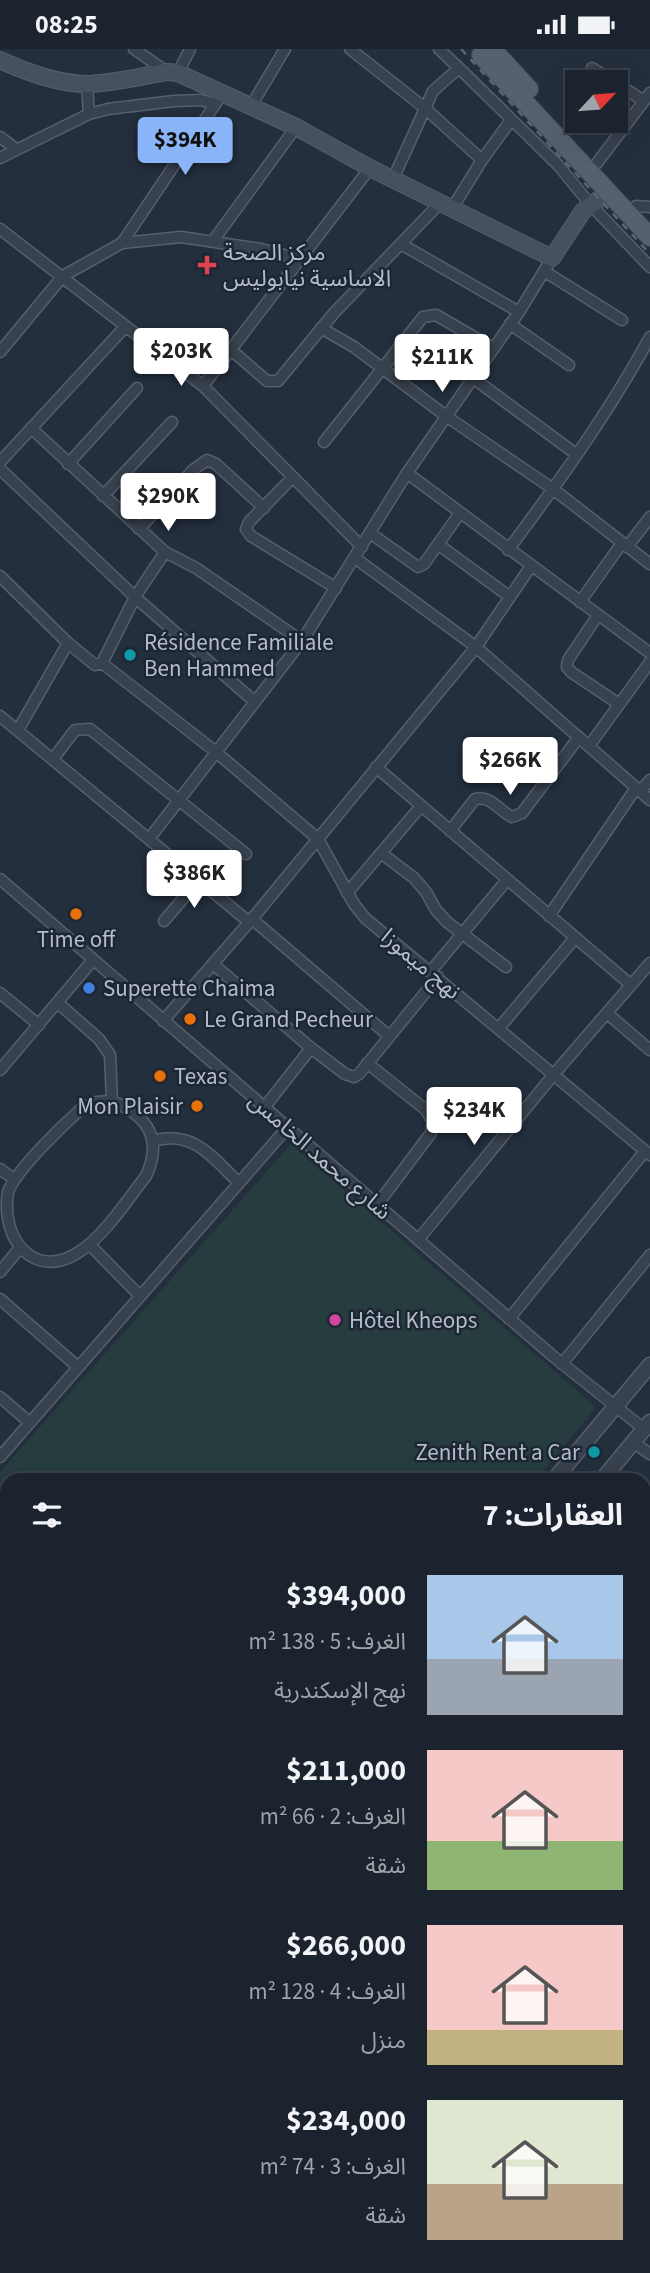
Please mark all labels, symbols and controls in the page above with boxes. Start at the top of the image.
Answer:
text: 08:25 [35,6,98,43]
north arrow [565,70,628,133]
map controls [565,70,628,133]
pin: $394K [136,117,234,177]
text: $394K [154,123,216,156]
place label: مركز الصحة الاساسية نيابوليس [223,236,391,295]
marker: مركز الصحة الاساسية نيابوليس [197,255,217,275]
pin: $203K [132,329,230,388]
text: $203K [150,334,212,367]
pin: $211K [393,335,491,394]
text: $211K [411,340,473,373]
pin: $290K [119,473,217,533]
text: $290K [137,479,199,512]
place label: Résidence Familiale Ben Hammed [144,626,334,685]
marker: Résidence Familiale Ben Hammed [122,647,138,663]
pin: $266K [461,737,559,797]
text: $266K [479,743,541,776]
pin: $386K [145,851,243,910]
text: $386K [163,856,225,889]
marker: Time off [68,906,84,922]
street label: نهج ميموزا [374,921,468,1007]
place label: Time off [37,923,116,956]
place label: Superette Chaima [103,972,275,1005]
marker: Superette Chaima [81,980,97,996]
place label: Le Grand Pecheur [204,1003,374,1036]
marker: Le Grand Pecheur [182,1011,198,1027]
place label: Texas [174,1060,227,1093]
marker: Texas [152,1068,168,1084]
street label: شارع محمد الخامس [241,1084,399,1228]
pin: $234K [425,1087,523,1147]
place label: Mon Plaisir [77,1090,184,1123]
text: $234K [443,1093,505,1126]
marker: Mon Plaisir [189,1098,205,1114]
place label: Hôtel Kheops [349,1304,477,1337]
marker: Hôtel Kheops [327,1312,343,1328]
place label: Zenith Rent a Car [415,1436,581,1469]
marker: Zenith Rent a Car [586,1444,602,1460]
text: العقارات: 7 [483,1494,623,1537]
icon: filters [28,1496,66,1534]
text: $394,000 [286,1574,406,1617]
icon: home [483,1603,567,1687]
text: الغرف: 5 · 138 m² [248,1625,406,1658]
text: نهج الإسكندرية [274,1674,406,1707]
text: $211,000 [286,1749,406,1792]
icon: home [483,1778,567,1862]
text: الغرف: 2 · 66 m² [260,1800,406,1833]
text: شقة [365,1849,406,1882]
text: $266,000 [286,1924,406,1967]
icon: home [483,1953,567,2037]
text: الغرف: 4 · 128 m² [248,1975,406,2008]
text: منزل [361,2024,406,2057]
text: $234,000 [286,2099,406,2142]
icon: home [483,2128,567,2212]
text: الغرف: 3 · 74 m² [260,2150,406,2183]
text: شقة [365,2199,406,2232]

